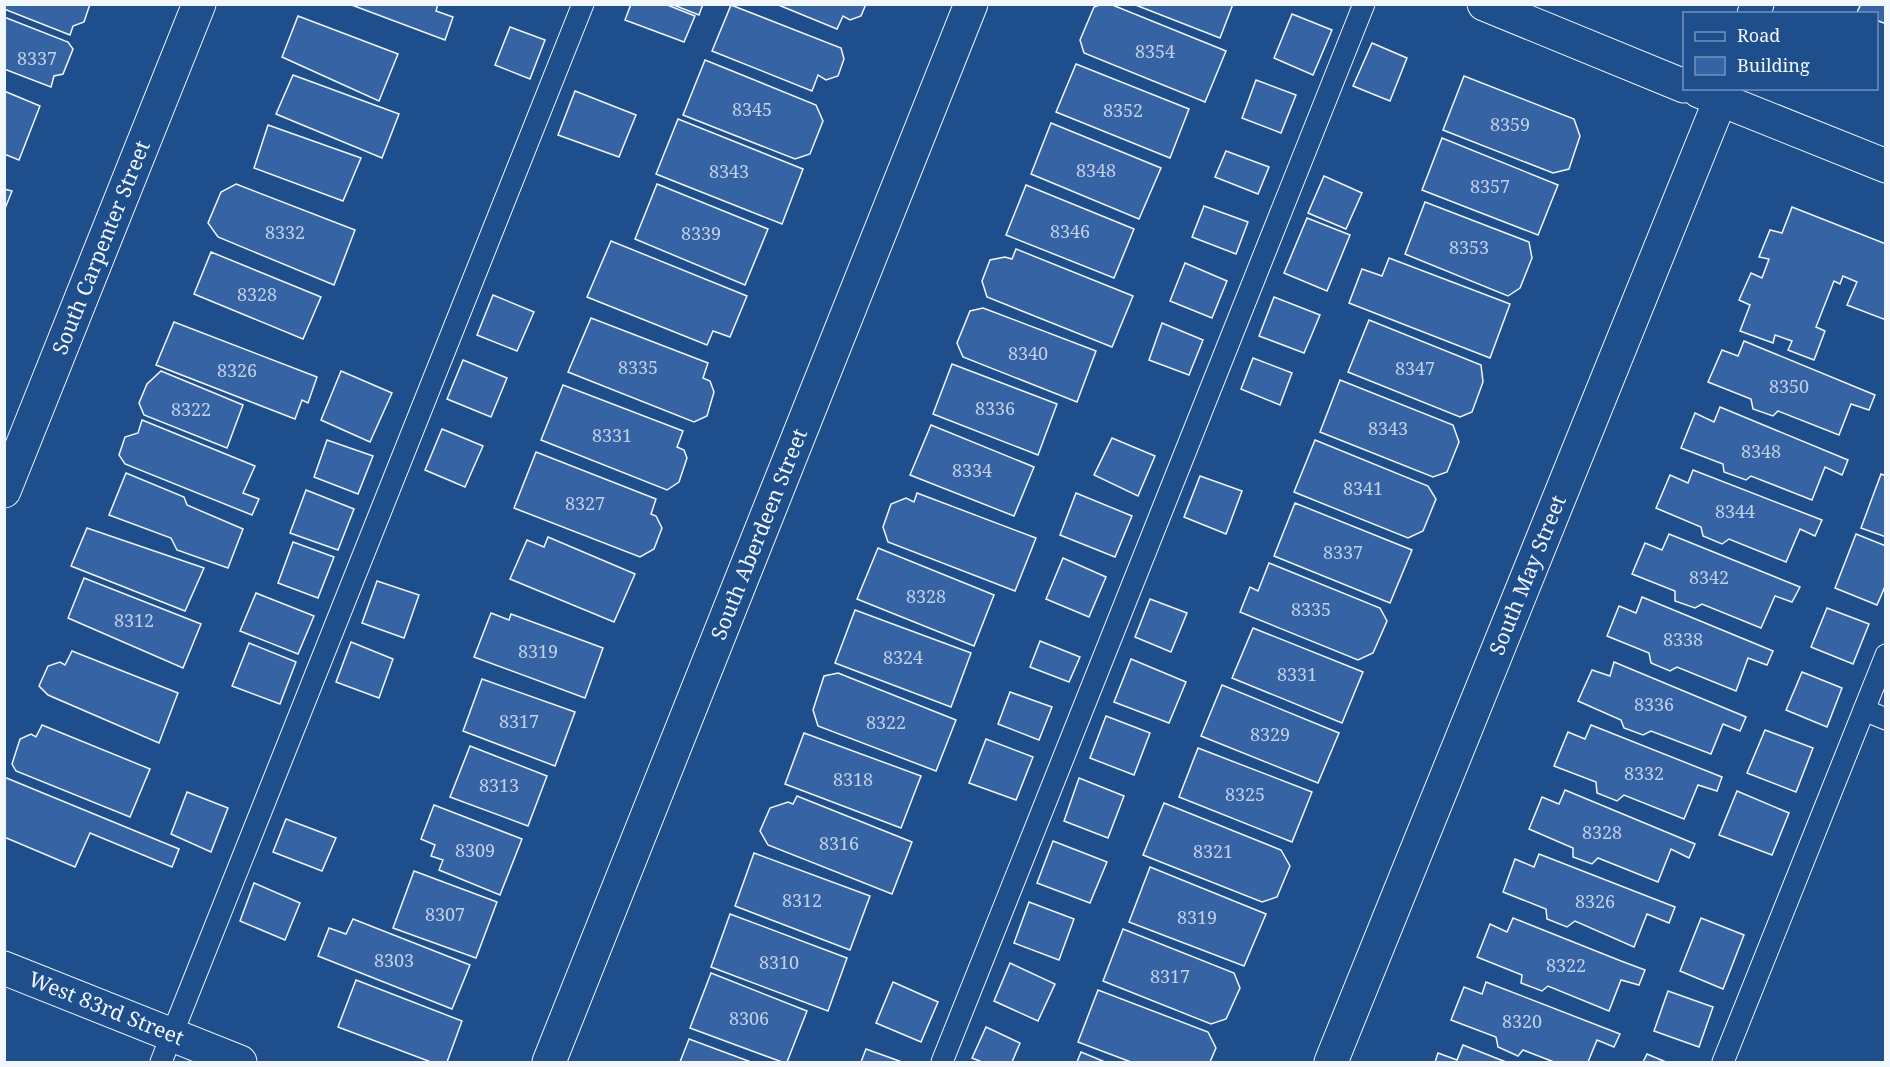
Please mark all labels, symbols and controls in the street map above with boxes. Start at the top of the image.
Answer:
legend [1683,12,1878,90]
text: Road [1737,23,1780,47]
house number: 8354 [1135,39,1175,63]
house number: 8337 [17,46,57,70]
text: Building [1737,53,1810,77]
house number: 8345 [732,97,772,121]
house number: 8352 [1103,98,1143,122]
house number: 8359 [1490,112,1530,136]
street label: South Carpenter Street [45,136,156,359]
house number: 8348 [1076,158,1116,182]
house number: 8343 [709,159,749,183]
house number: 8357 [1470,174,1510,198]
house number: 8346 [1050,219,1090,243]
house number: 8332 [265,220,305,244]
house number: 8339 [681,221,721,245]
house number: 8353 [1449,235,1489,259]
house number: 8328 [237,282,277,306]
house number: 8340 [1008,341,1048,365]
house number: 8335 [618,355,658,379]
house number: 8347 [1395,356,1435,380]
house number: 8326 [217,358,257,382]
house number: 8350 [1769,374,1809,398]
house number: 8336 [975,396,1015,420]
house number: 8322 [171,397,211,421]
house number: 8343 [1368,416,1408,440]
house number: 8331 [592,423,632,447]
street label: South Aberdeen Street [704,424,813,644]
house number: 8348 [1741,439,1781,463]
house number: 8334 [952,458,992,482]
house number: 8341 [1343,476,1383,500]
house number: 8327 [565,491,605,515]
street label: South May Street [1482,491,1572,659]
house number: 8344 [1715,499,1755,523]
house number: 8337 [1323,540,1363,564]
house number: 8342 [1689,565,1729,589]
house number: 8328 [906,584,946,608]
house number: 8335 [1291,597,1331,621]
house number: 8312 [114,608,154,632]
house number: 8338 [1663,627,1703,651]
house number: 8319 [518,639,558,663]
house number: 8324 [883,645,923,669]
house number: 8331 [1277,662,1317,686]
house number: 8336 [1634,692,1674,716]
house number: 8317 [499,709,539,733]
house number: 8322 [866,710,906,734]
house number: 8329 [1250,722,1290,746]
house number: 8332 [1624,761,1664,785]
house number: 8318 [833,767,873,791]
house number: 8313 [479,773,519,797]
house number: 8325 [1225,782,1265,806]
house number: 8328 [1582,820,1622,844]
house number: 8316 [819,831,859,855]
house number: 8309 [455,838,495,862]
house number: 8321 [1193,839,1233,863]
house number: 8312 [782,888,822,912]
house number: 8326 [1575,889,1615,913]
house number: 8307 [425,902,465,926]
house number: 8319 [1177,905,1217,929]
house number: 8303 [374,948,414,972]
house number: 8310 [759,950,799,974]
house number: 8322 [1546,953,1586,977]
street label: West 83rd Street [25,964,188,1051]
house number: 8317 [1150,964,1190,988]
house number: 8306 [729,1006,769,1030]
house number: 8320 [1502,1009,1542,1033]

